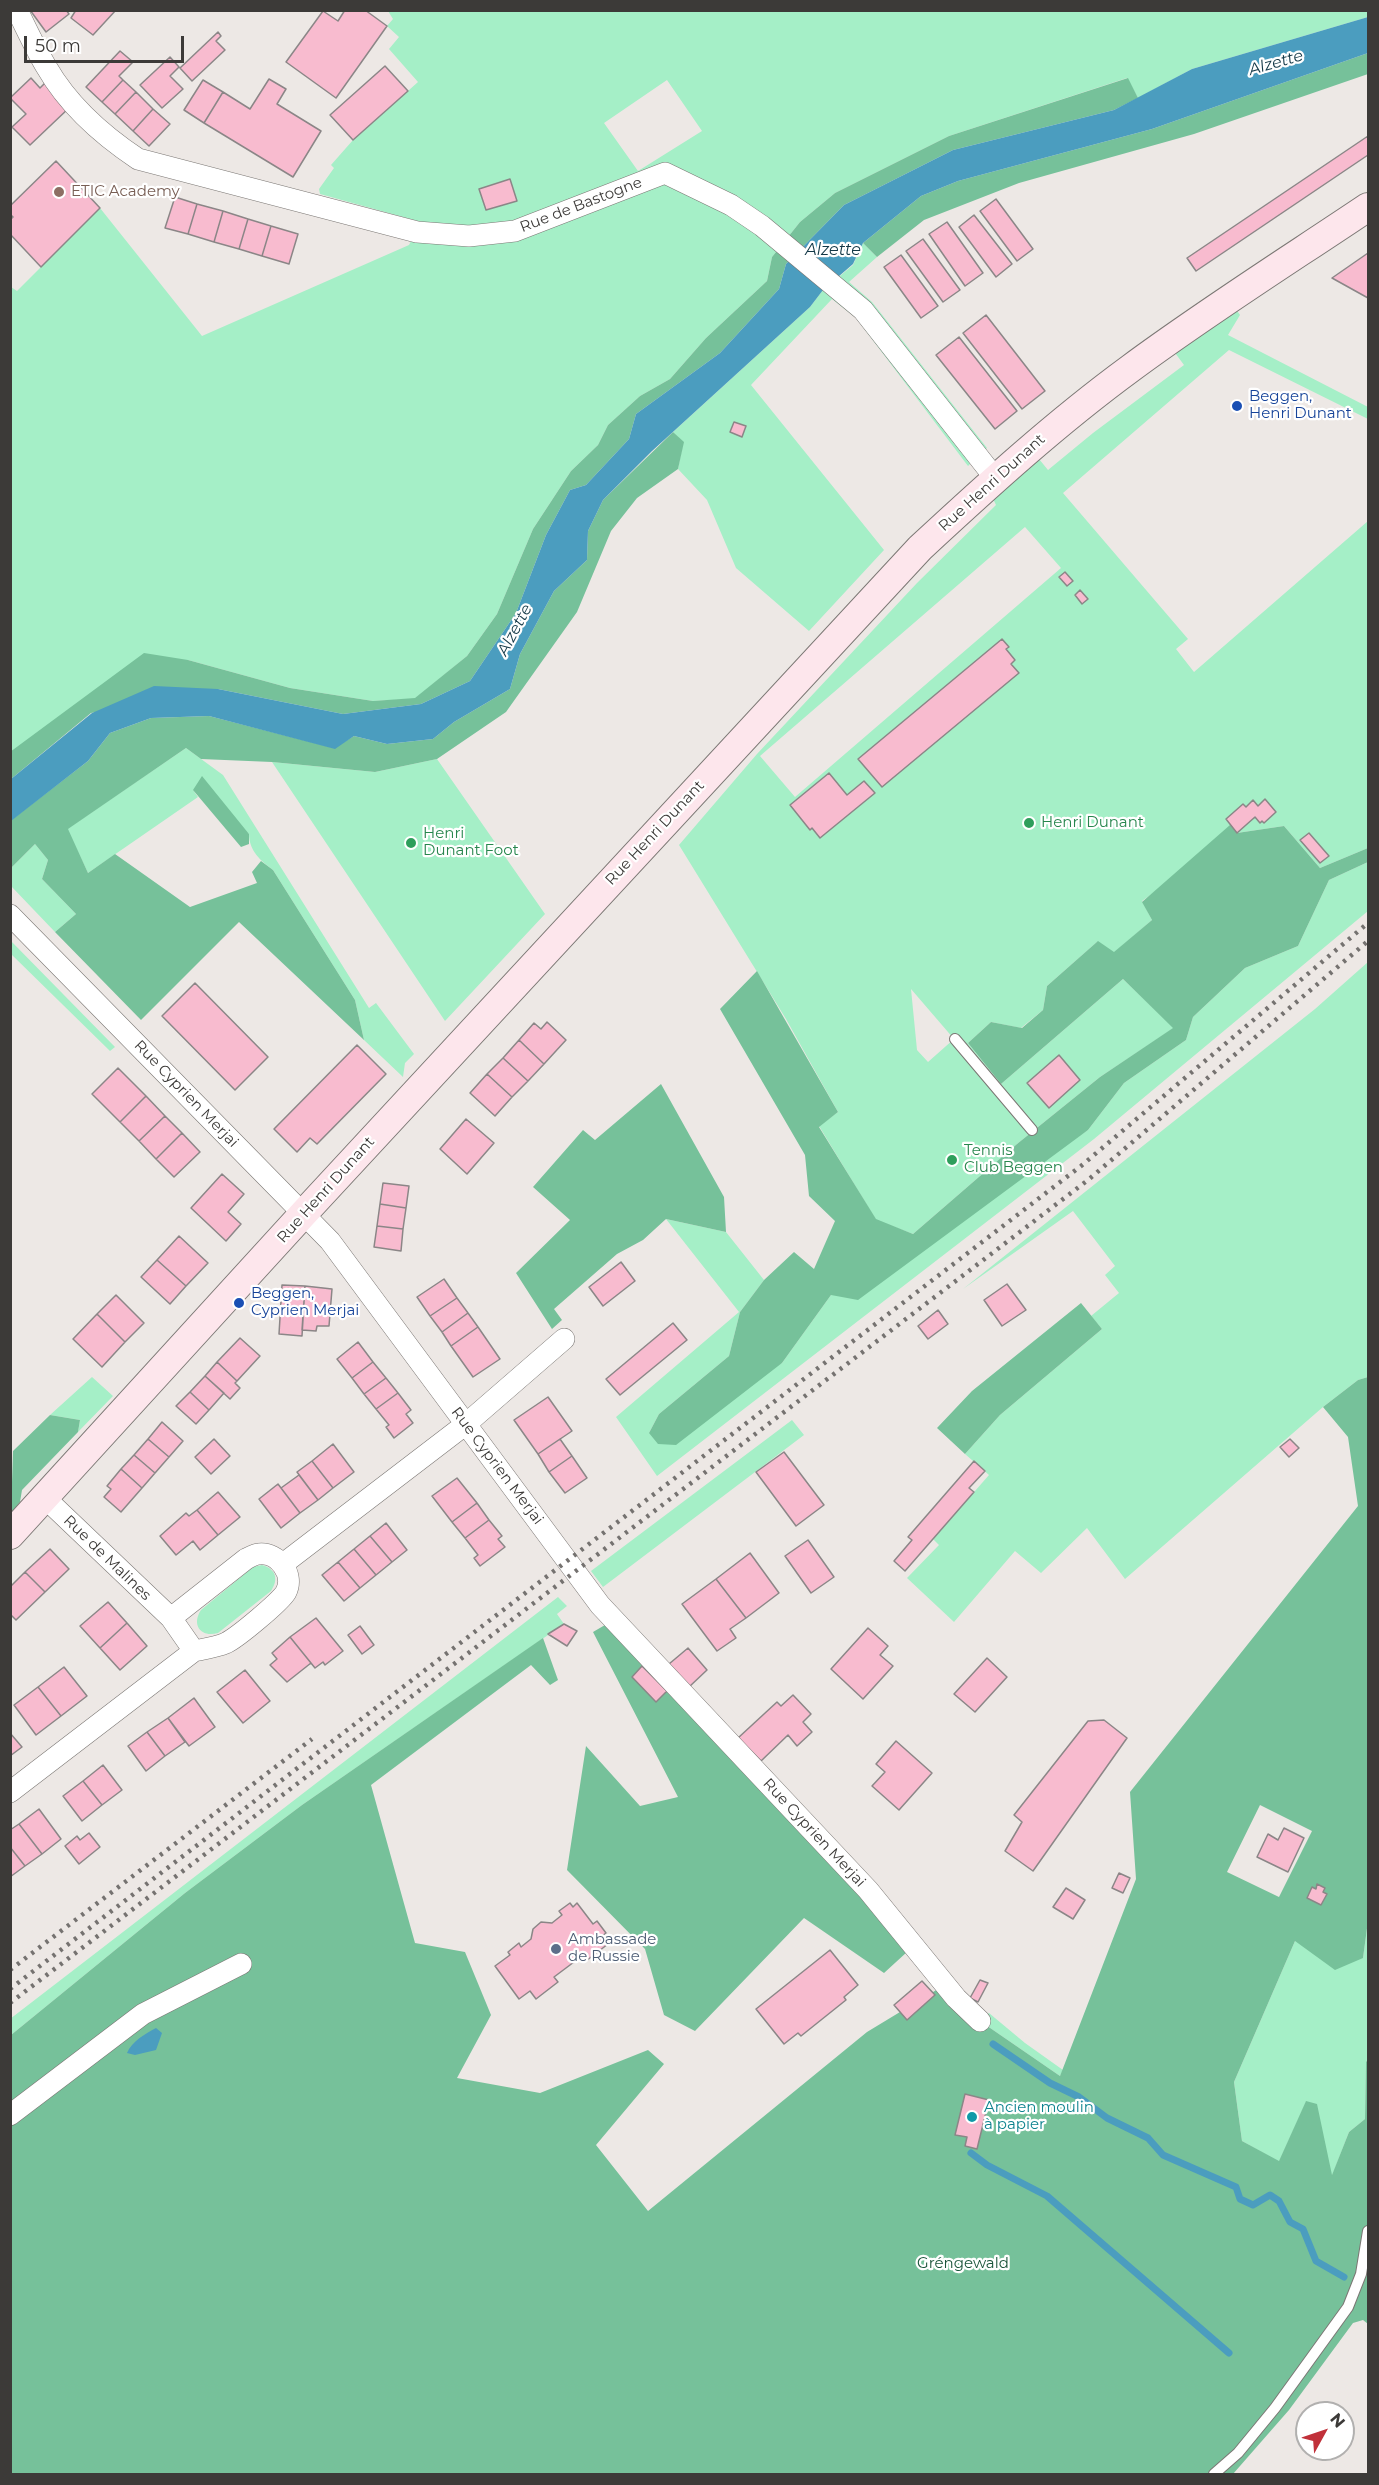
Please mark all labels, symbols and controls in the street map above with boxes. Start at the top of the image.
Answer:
scale bar [27,24,188,62]
text: 50 m [35,35,81,57]
water label: Alzette [1247,46,1305,80]
street label: Rue de Bastogne [517,173,645,237]
place label: ETIC Academy [71,183,180,201]
marker: ETIC Academy [52,185,66,199]
water label: Alzette [805,240,861,260]
place label: Beggen, Henri Dunant [1249,388,1352,423]
marker: Beggen, Henri Dunant [1230,399,1244,413]
street label: Rue Henri Dunant [935,431,1049,535]
water label: Alzette [493,601,537,659]
street label: Rue Henri Dunant [602,777,708,889]
place label: Henri Dunant [1041,814,1144,832]
marker: Henri Dunant [1022,816,1036,830]
place label: Henri Dunant Foot [423,825,519,860]
marker: Henri Dunant Foot [404,836,418,850]
street label: Rue Cyprien Merjai [130,1037,242,1151]
street label: Rue Henri Dunant [274,1133,378,1247]
place label: Tennis Club Beggen [964,1142,1063,1177]
marker: Tennis Club Beggen [945,1153,959,1167]
place label: Beggen, Cyprien Merjai [251,1285,359,1320]
marker: Beggen, Cyprien Merjai [232,1296,246,1310]
street label: Rue Cyprien Merjai [447,1404,547,1528]
street label: Rue de Malines [59,1512,155,1604]
street label: Rue Cyprien Merjai [759,1775,869,1891]
place label: Ambassade de Russie [568,1931,656,1966]
marker: Ambassade de Russie [549,1942,563,1956]
place label: Ancien moulin à papier [984,2099,1094,2134]
marker: Ancien moulin à papier [965,2110,979,2124]
park label: Gréngewald [917,2255,1009,2273]
north arrow [1295,2401,1355,2461]
text: N [1326,2409,1349,2431]

